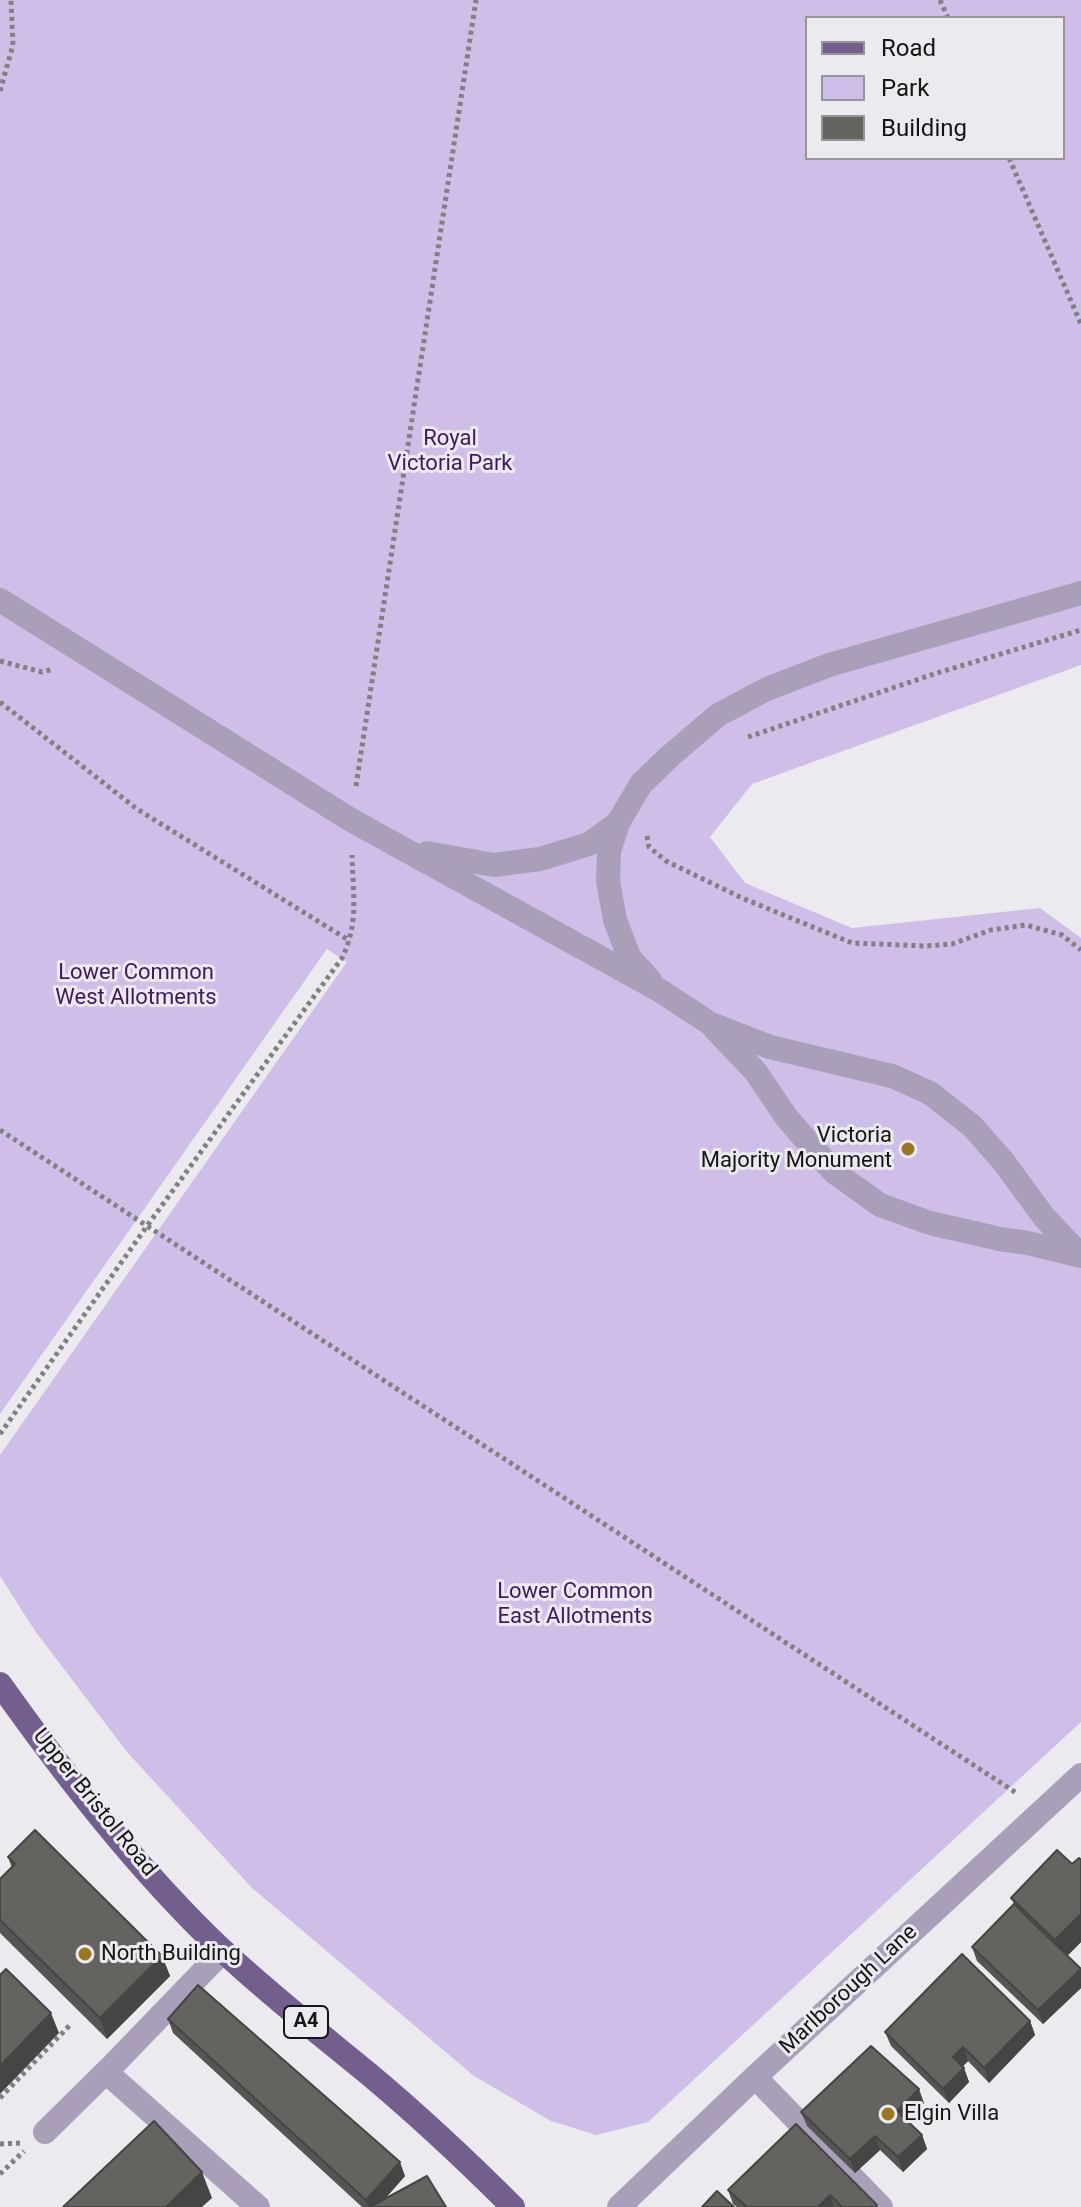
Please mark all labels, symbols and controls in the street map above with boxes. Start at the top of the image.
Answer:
legend [805,16,1065,160]
text: Road [881,34,936,62]
text: Park [881,74,929,102]
text: Building [881,114,967,142]
park label: Royal Victoria Park [388,426,512,478]
park label: Lower Common West Allotments [55,960,217,1012]
place label: Victoria Majority Monument [701,1123,892,1174]
marker: Victoria Majority Monument [899,1140,917,1158]
park label: Lower Common East Allotments [497,1579,653,1630]
street label: Upper Bristol Road [26,1724,162,1882]
street label: Marlborough Lane [775,1920,923,2060]
place label: North Building [101,1941,241,1967]
marker: North Building [76,1945,94,1963]
road number: A4 [284,2006,328,2038]
place label: Elgin Villa [904,2101,999,2127]
marker: Elgin Villa [879,2105,897,2123]

